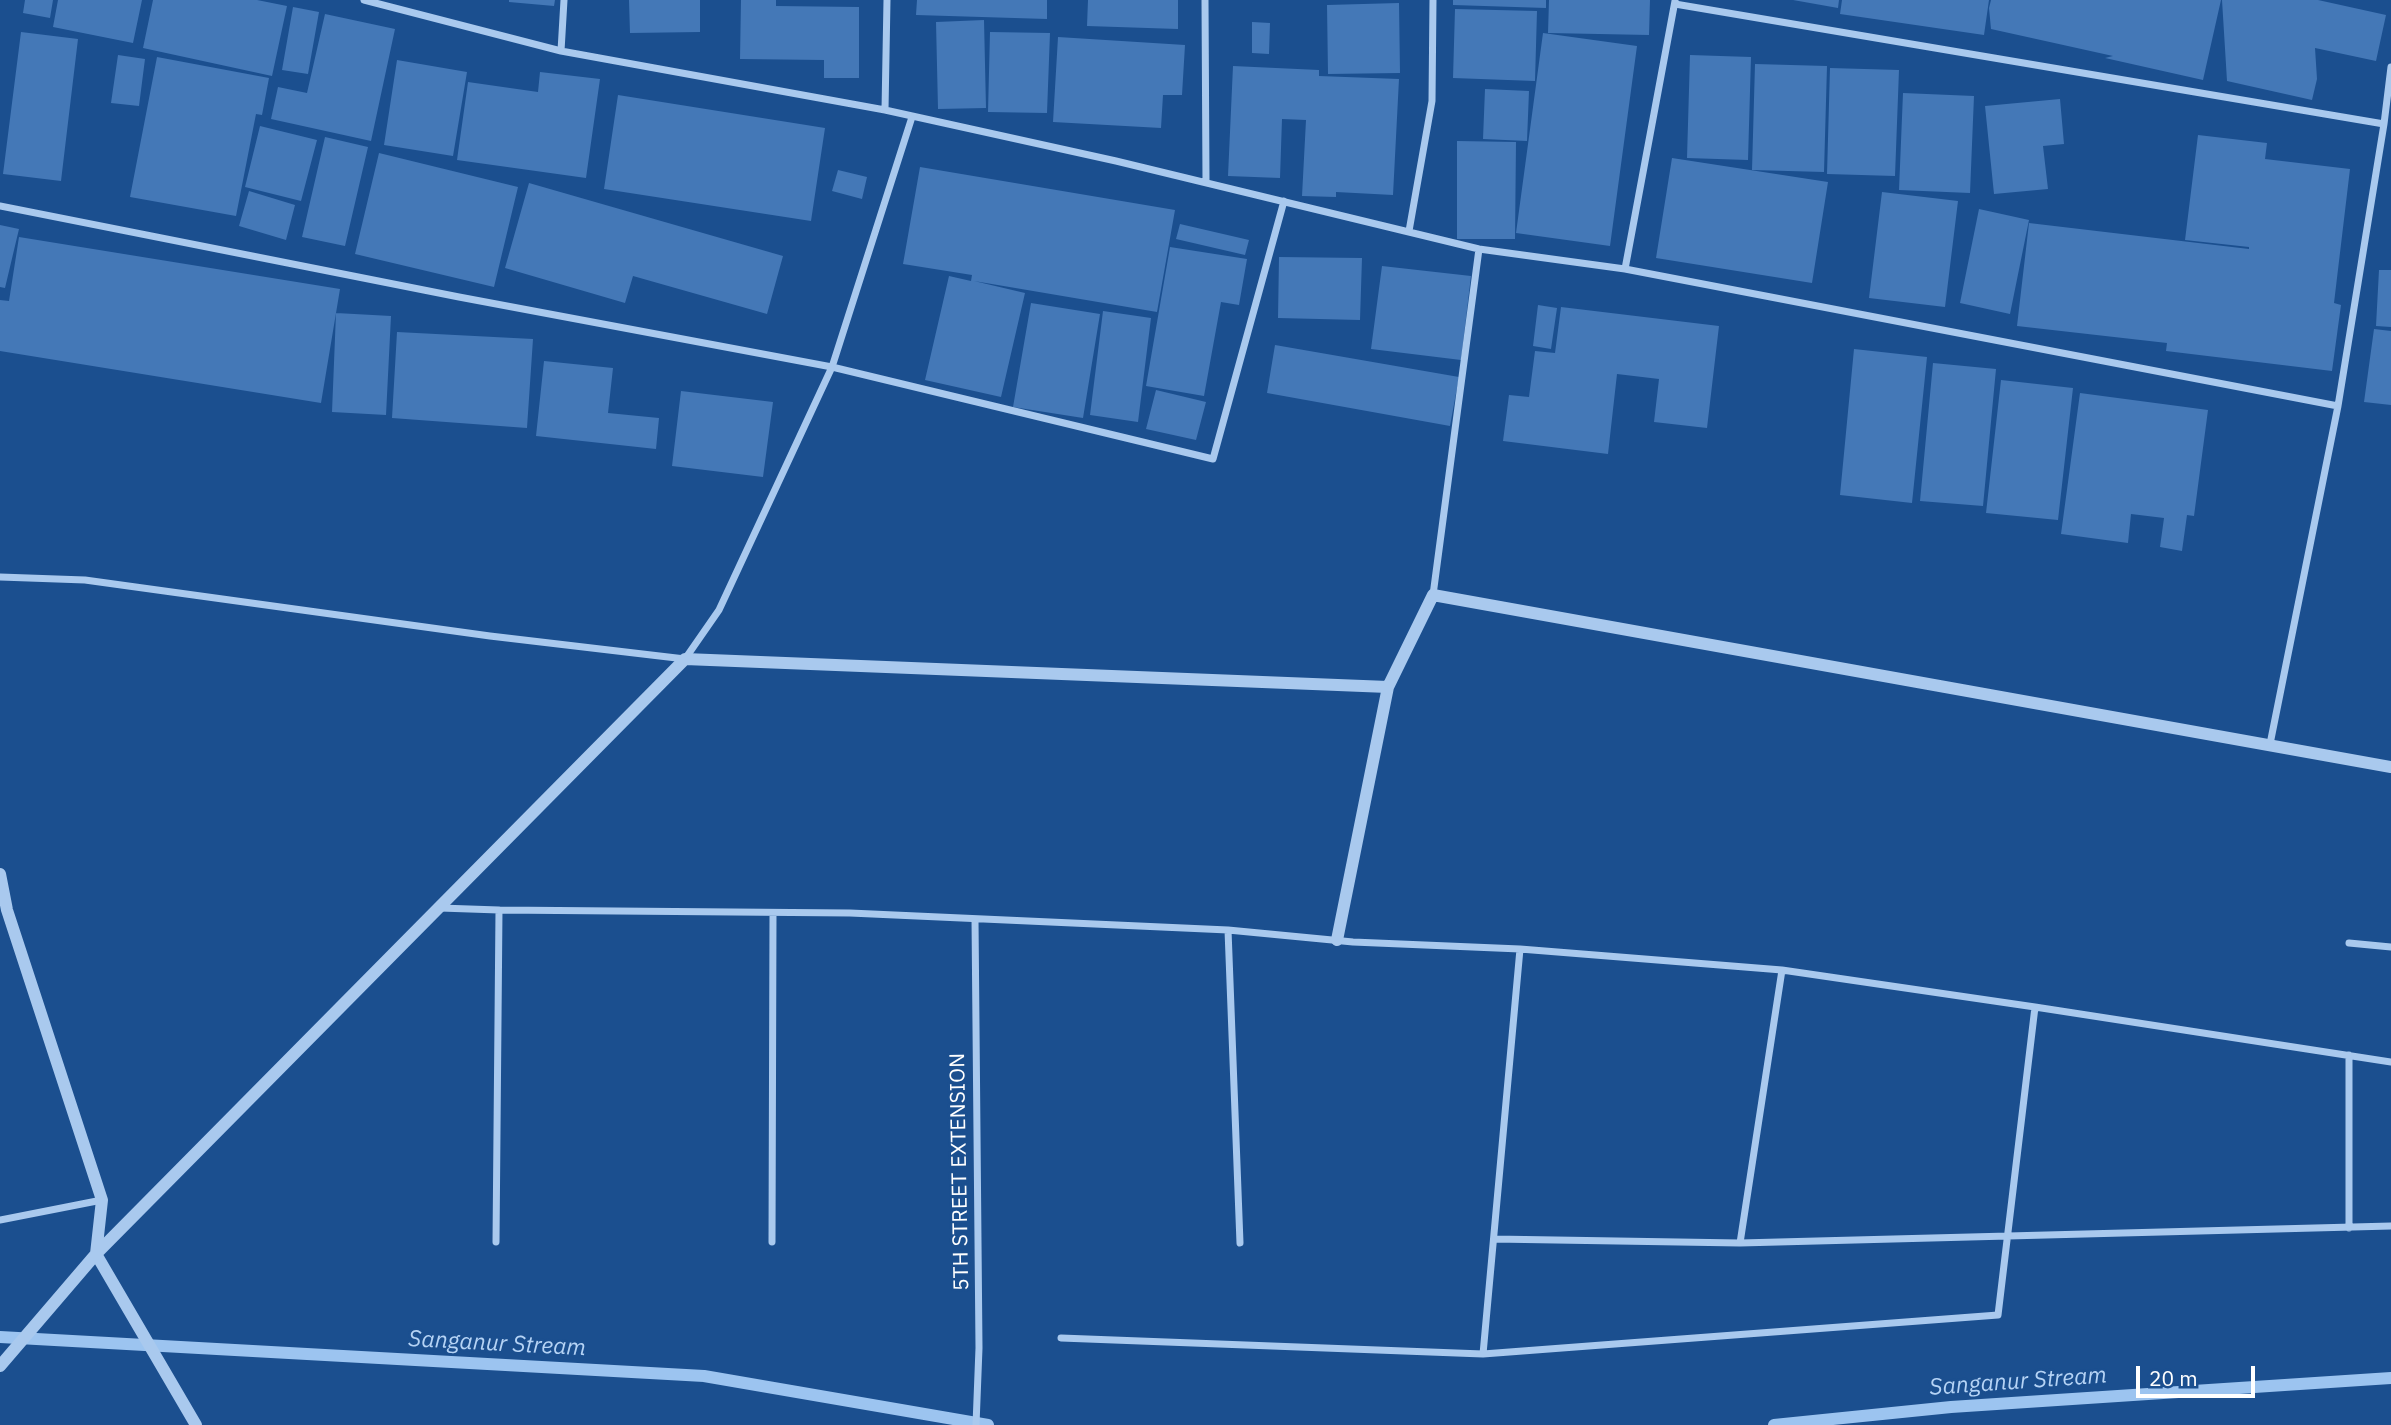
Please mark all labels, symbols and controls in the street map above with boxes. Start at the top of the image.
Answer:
street label: 5TH STREET EXTENSION [945,1053,975,1291]
water label: Sanganur Stream [407,1326,587,1362]
scale bar [2139,1352,2258,1396]
water label: Sanganur Stream [1928,1362,2108,1402]
text: 20 m [2149,1364,2198,1392]

